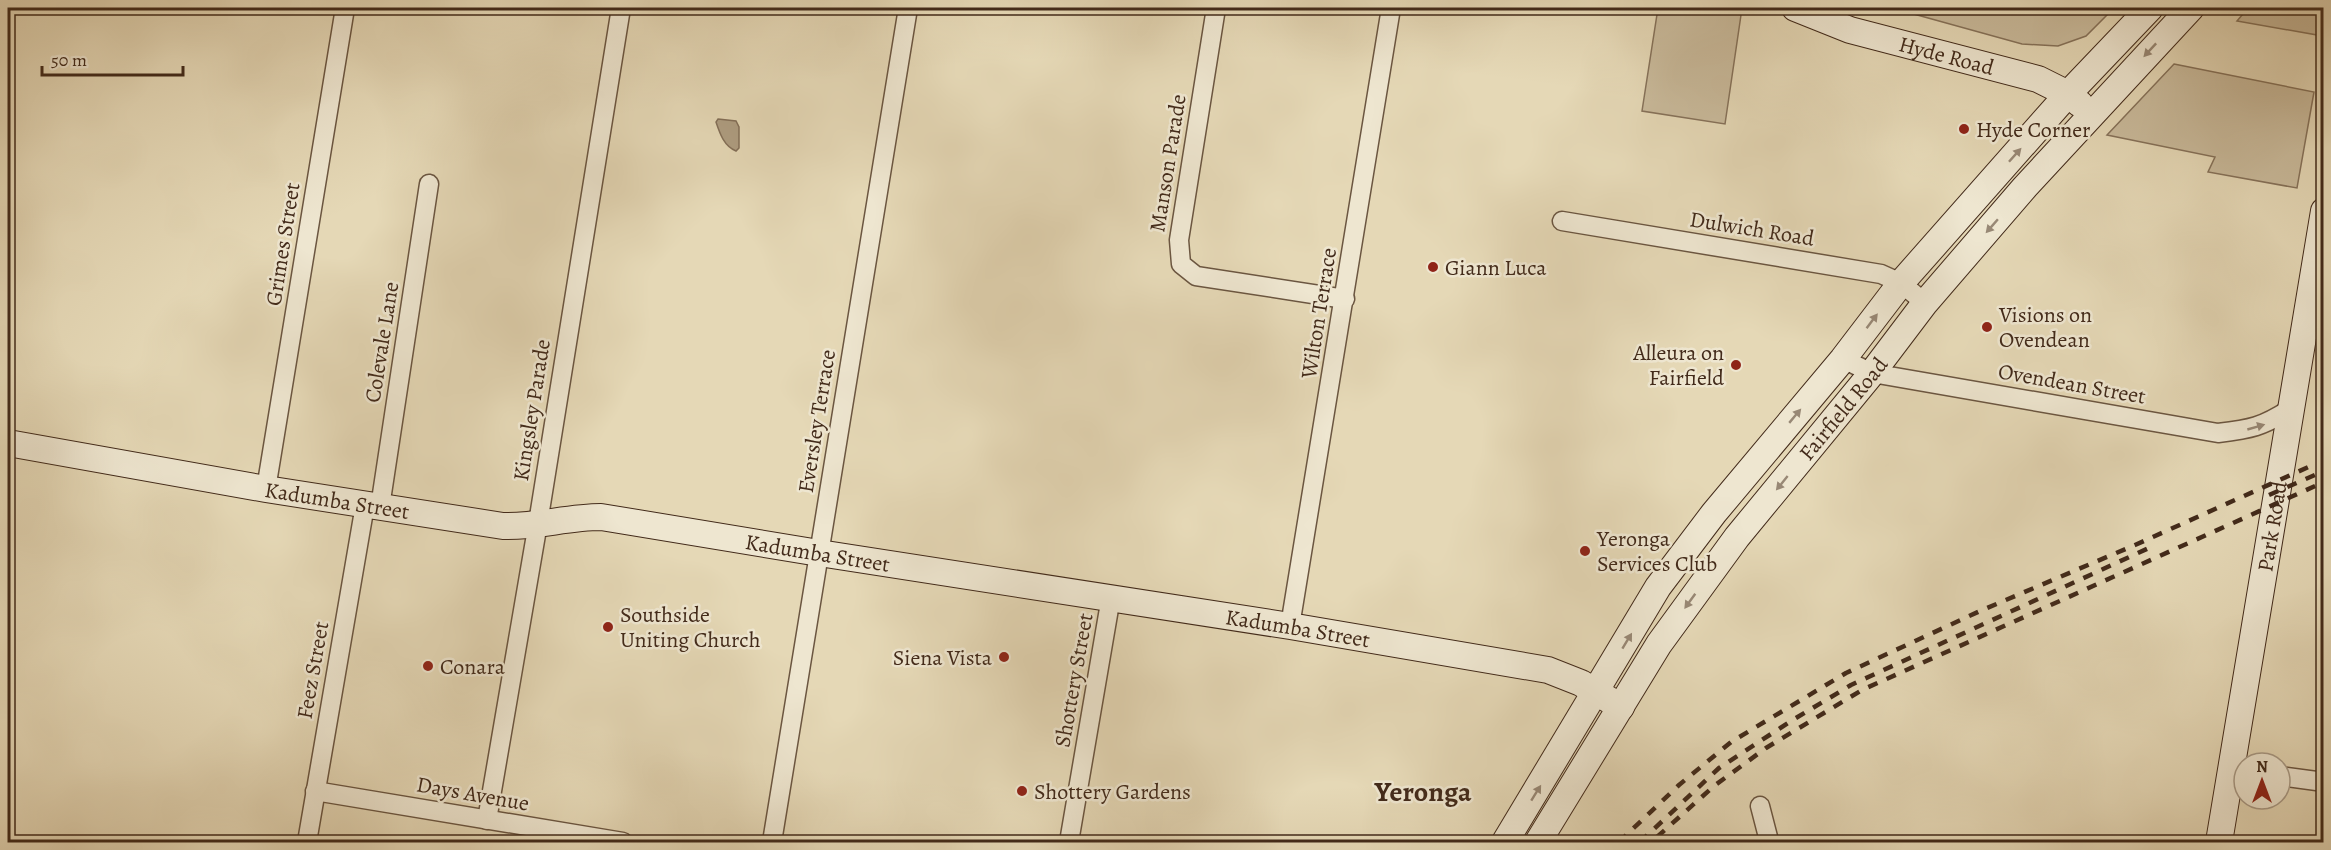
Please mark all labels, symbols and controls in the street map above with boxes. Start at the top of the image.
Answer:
street label: Hyde Road [1895,29,1997,83]
scale bar [42,39,183,77]
one-way arrow [2144,43,2158,57]
text: 50 m [51,48,87,72]
street label: Manson Parade [1142,92,1194,234]
place label: Hyde Corner [1976,115,2090,145]
marker: Hyde Corner [1957,122,1971,136]
one-way arrow [2008,148,2021,163]
street label: Grimes Street [258,180,308,308]
street label: Dulwich Road [1687,204,1816,254]
one-way arrow [1986,218,1999,233]
street label: Wilton Terrace [1294,246,1344,382]
place label: Giann Luca [1445,253,1547,283]
marker: Giann Luca [1426,260,1440,274]
street label: Colevale Lane [358,280,406,405]
place label: Visions on Ovendean [1998,300,2092,355]
one-way arrow [1866,314,1878,330]
marker: Visions on Ovendean [1980,320,1994,334]
street label: Kingsley Parade [506,337,558,483]
place label: Alleura on Fairfield [1632,338,1724,393]
street label: Eversley Terrace [791,347,843,495]
street label: Fairfield Road [1792,351,1895,467]
street label: Ovendean Street [1996,356,2148,412]
marker: Alleura on Fairfield [1729,358,1743,372]
one-way arrow [1789,408,1802,424]
one-way arrow [2247,422,2265,431]
street label: Kadumba Street [263,475,411,527]
one-way arrow [1775,475,1788,491]
street label: Park Road [2250,479,2295,574]
place label: Yeronga Services Club [1596,524,1717,579]
street label: Kadumba Street [743,527,892,580]
marker: Yeronga Services Club [1578,544,1592,558]
one-way arrow [1684,593,1696,609]
place label: Southside Uniting Church [620,600,761,655]
street label: Kadumba Street [1223,602,1372,655]
street label: Shottery Street [1047,611,1101,750]
street label: Feez Street [290,619,336,721]
marker: Southside Uniting Church [601,620,615,634]
one-way arrow [1621,633,1632,649]
place label: Siena Vista [893,643,993,673]
marker: Siena Vista [997,650,1011,664]
place label: Conara [440,652,506,682]
marker: Conara [421,659,435,673]
north arrow [2232,751,2292,811]
text: N [2256,756,2268,778]
street label: Days Avenue [414,769,531,819]
district label: Yeronga [1374,773,1472,811]
place label: Shottery Gardens [1034,777,1191,807]
marker: Shottery Gardens [1015,784,1029,798]
one-way arrow [1530,785,1541,801]

